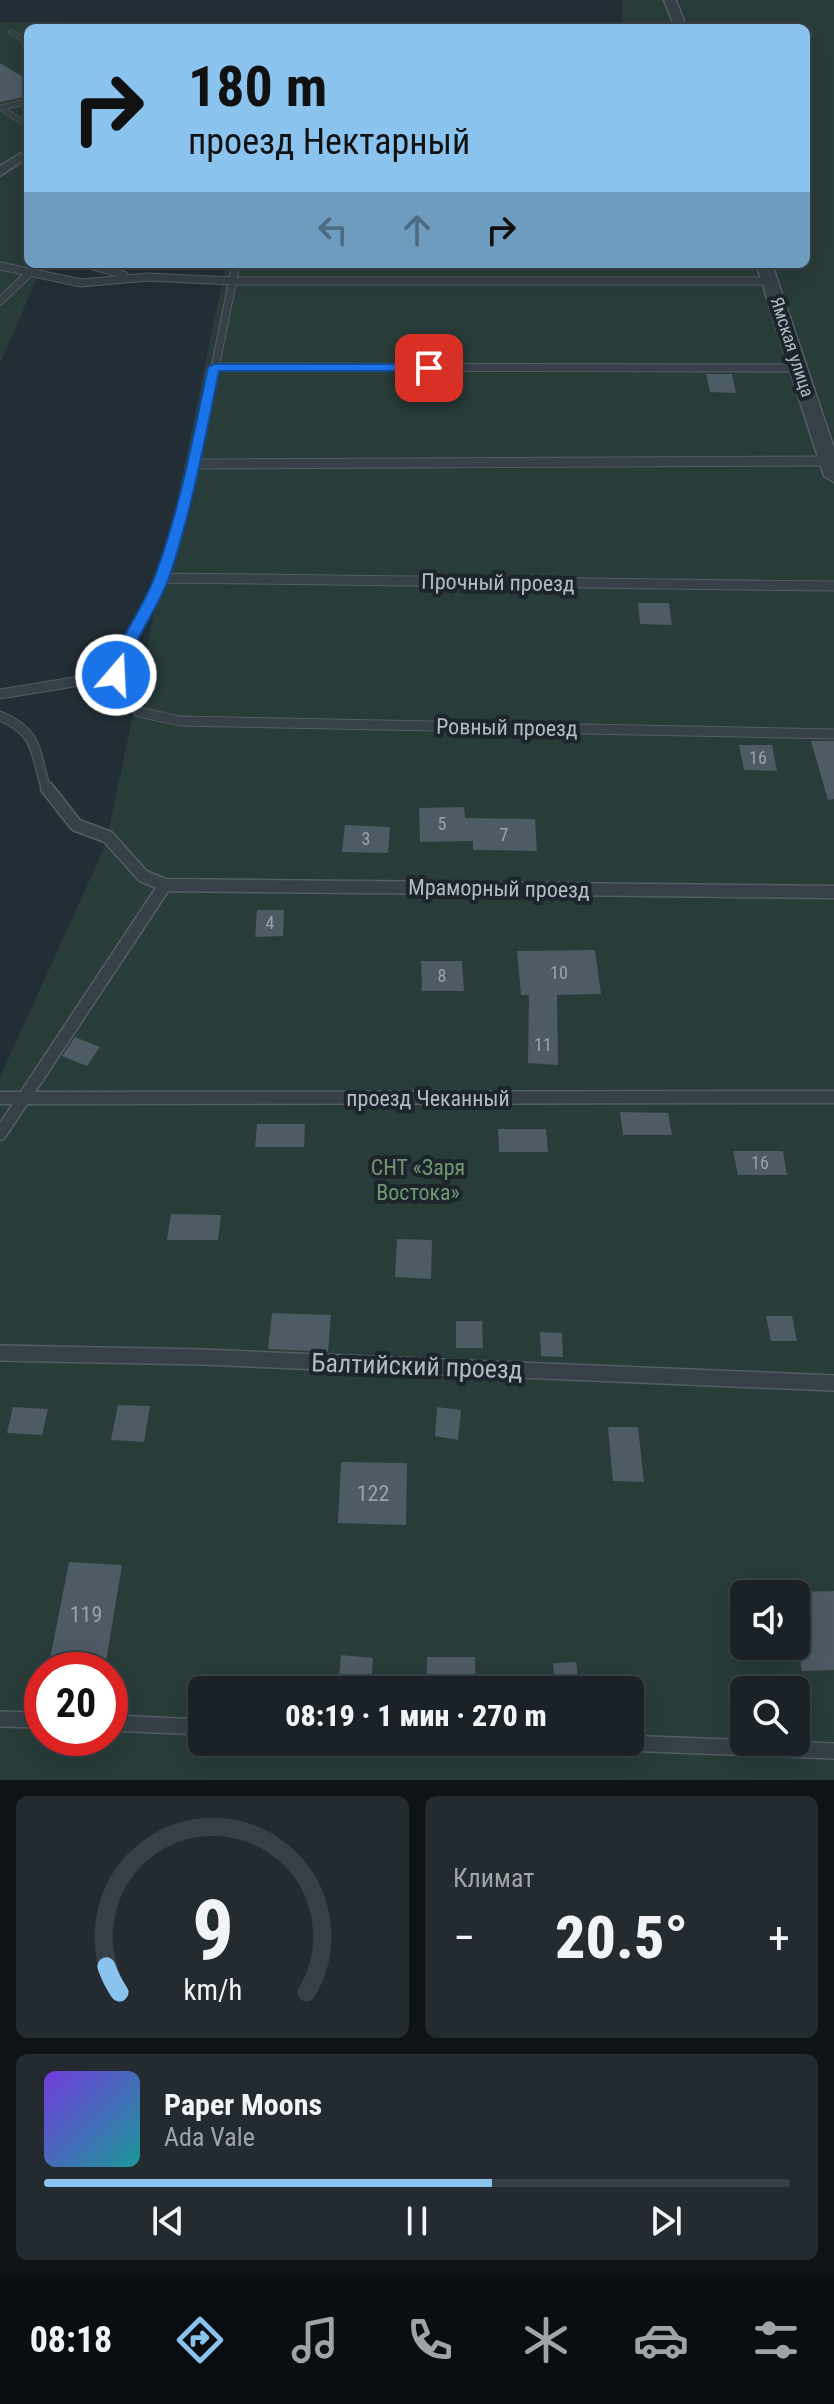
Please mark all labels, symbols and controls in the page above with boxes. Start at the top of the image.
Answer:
text: 180 m [188,54,327,120]
icon: right [56,56,160,160]
text: проезд Нектарный [188,121,470,163]
icon: left [311,208,355,252]
icon: ahead [395,208,439,252]
icon: right [479,208,523,252]
street label: Ямская улица [766,294,818,399]
pin [395,334,463,402]
icon: arrive [407,346,451,390]
street label: Прочный проезд [421,569,575,596]
position arrow [74,633,158,717]
street label: Ровный проезд [436,714,578,741]
house number: 16 [749,747,767,768]
house number: 5 [438,813,447,834]
house number: 7 [500,824,509,845]
house number: 3 [362,828,370,849]
street label: Мраморный проезд [408,874,590,903]
house number: 4 [266,912,275,933]
house number: 10 [550,962,568,983]
house number: 8 [438,965,446,986]
house number: 11 [534,1034,552,1055]
street label: проезд Чеканный [346,1086,510,1111]
house number: 16 [751,1152,769,1173]
park label: СНТ «Заря Востока» [371,1155,465,1205]
street label: Балтийский проезд [311,1347,523,1385]
house number: 122 [357,1481,389,1506]
map controls [730,1580,810,1756]
button: sound [730,1580,810,1660]
house number: 119 [70,1602,102,1627]
speed limit sign: 20 [24,1652,128,1756]
button: search [730,1676,810,1756]
text: 08:19 · 1 мин · 270 m [285,1698,547,1733]
text: Климат [453,1863,534,1893]
text: 9 [191,1882,234,1979]
text: 20.5° [555,1902,688,1973]
text: − [453,1912,475,1964]
text: + [768,1912,790,1964]
text: km/h [183,1973,242,2007]
text: Paper Moons [164,2087,322,2122]
text: Ada Vale [164,2122,255,2152]
icon: previous [146,2199,190,2243]
icon: pause [395,2199,439,2243]
icon: next [644,2199,688,2243]
icon: directions [172,2312,228,2368]
icon: music [287,2312,343,2368]
icon: phone [402,2312,458,2368]
icon: climate [518,2312,574,2368]
icon: car [633,2312,689,2368]
icon: filters [748,2312,804,2368]
text: 08:18 [30,2319,112,2361]

